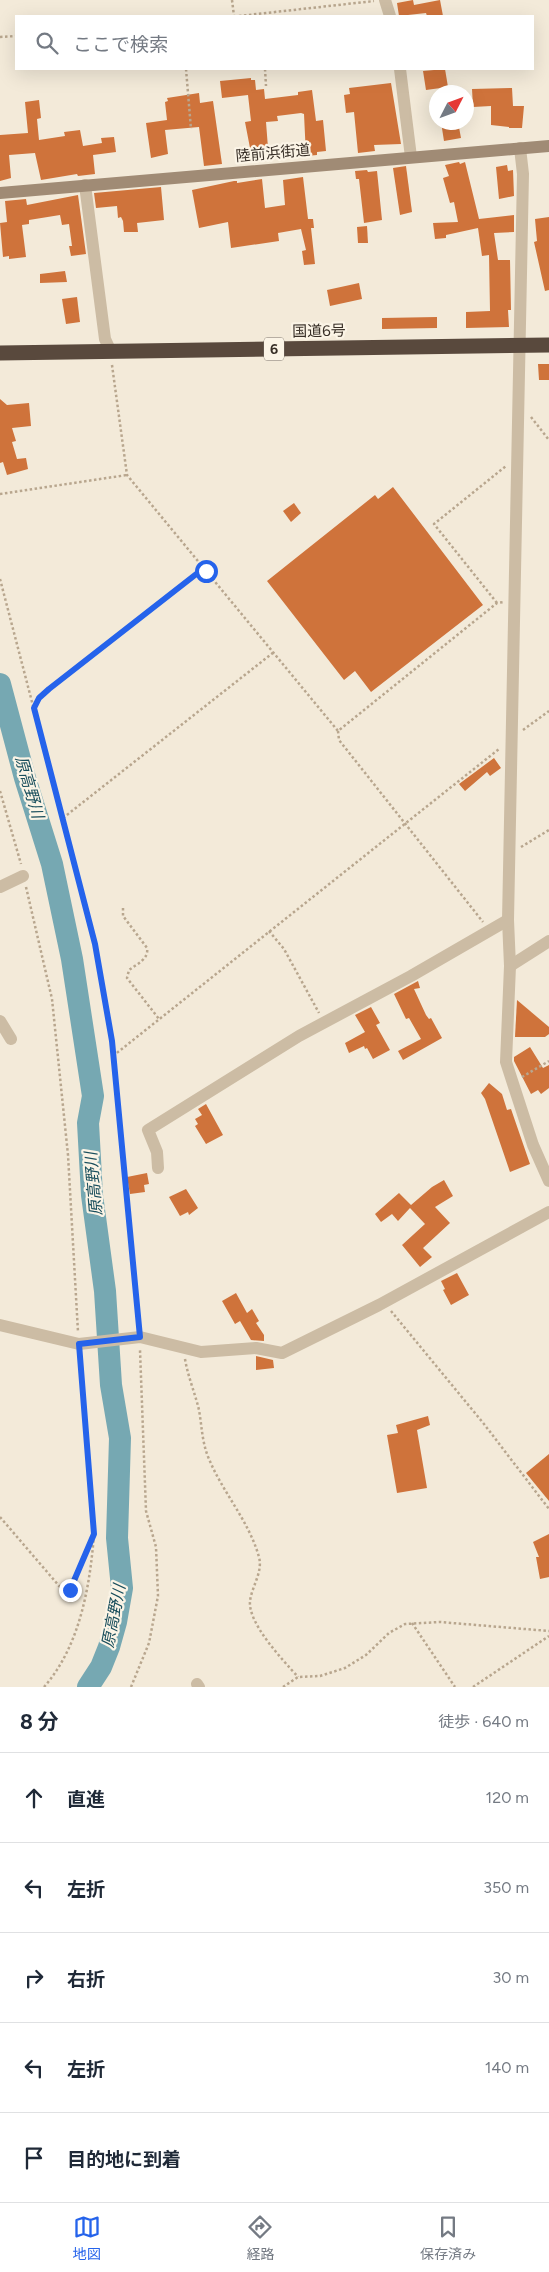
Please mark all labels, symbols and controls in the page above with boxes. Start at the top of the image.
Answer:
search box [15,15,534,70]
icon: search [33,29,61,57]
text: ここで検索 [73,33,168,56]
north arrow [429,85,474,130]
street label: 陸前浜街道 [235,141,311,165]
street label: 国道6号 [292,322,346,340]
road number: 6 [264,338,284,360]
route start [195,560,218,583]
water label: 原高野川 [12,754,48,822]
water label: 原高野川 [81,1149,106,1217]
route end [59,1579,82,1602]
water label: 原高野川 [98,1581,129,1649]
text: 8 分 [20,1709,59,1734]
text: 徒歩 · 640 m [438,1712,529,1731]
icon: ahead [20,1784,48,1812]
text: 直進 [67,1788,105,1811]
text: 120 m [486,1788,529,1807]
icon: left [20,1874,48,1902]
text: 左折 [67,1878,105,1901]
text: 350 m [483,1878,529,1897]
icon: right [20,1964,48,1992]
text: 右折 [67,1968,105,1991]
text: 30 m [492,1968,529,1987]
icon: left [20,2054,48,2082]
text: 左折 [67,2058,105,2081]
text: 140 m [485,2058,529,2077]
icon: arrive [20,2144,48,2172]
text: 目的地に到着 [67,2148,181,2171]
tab: 地図 [73,2213,101,2263]
tab: 経路 [246,2213,274,2263]
tab: 保存済み [420,2213,476,2263]

